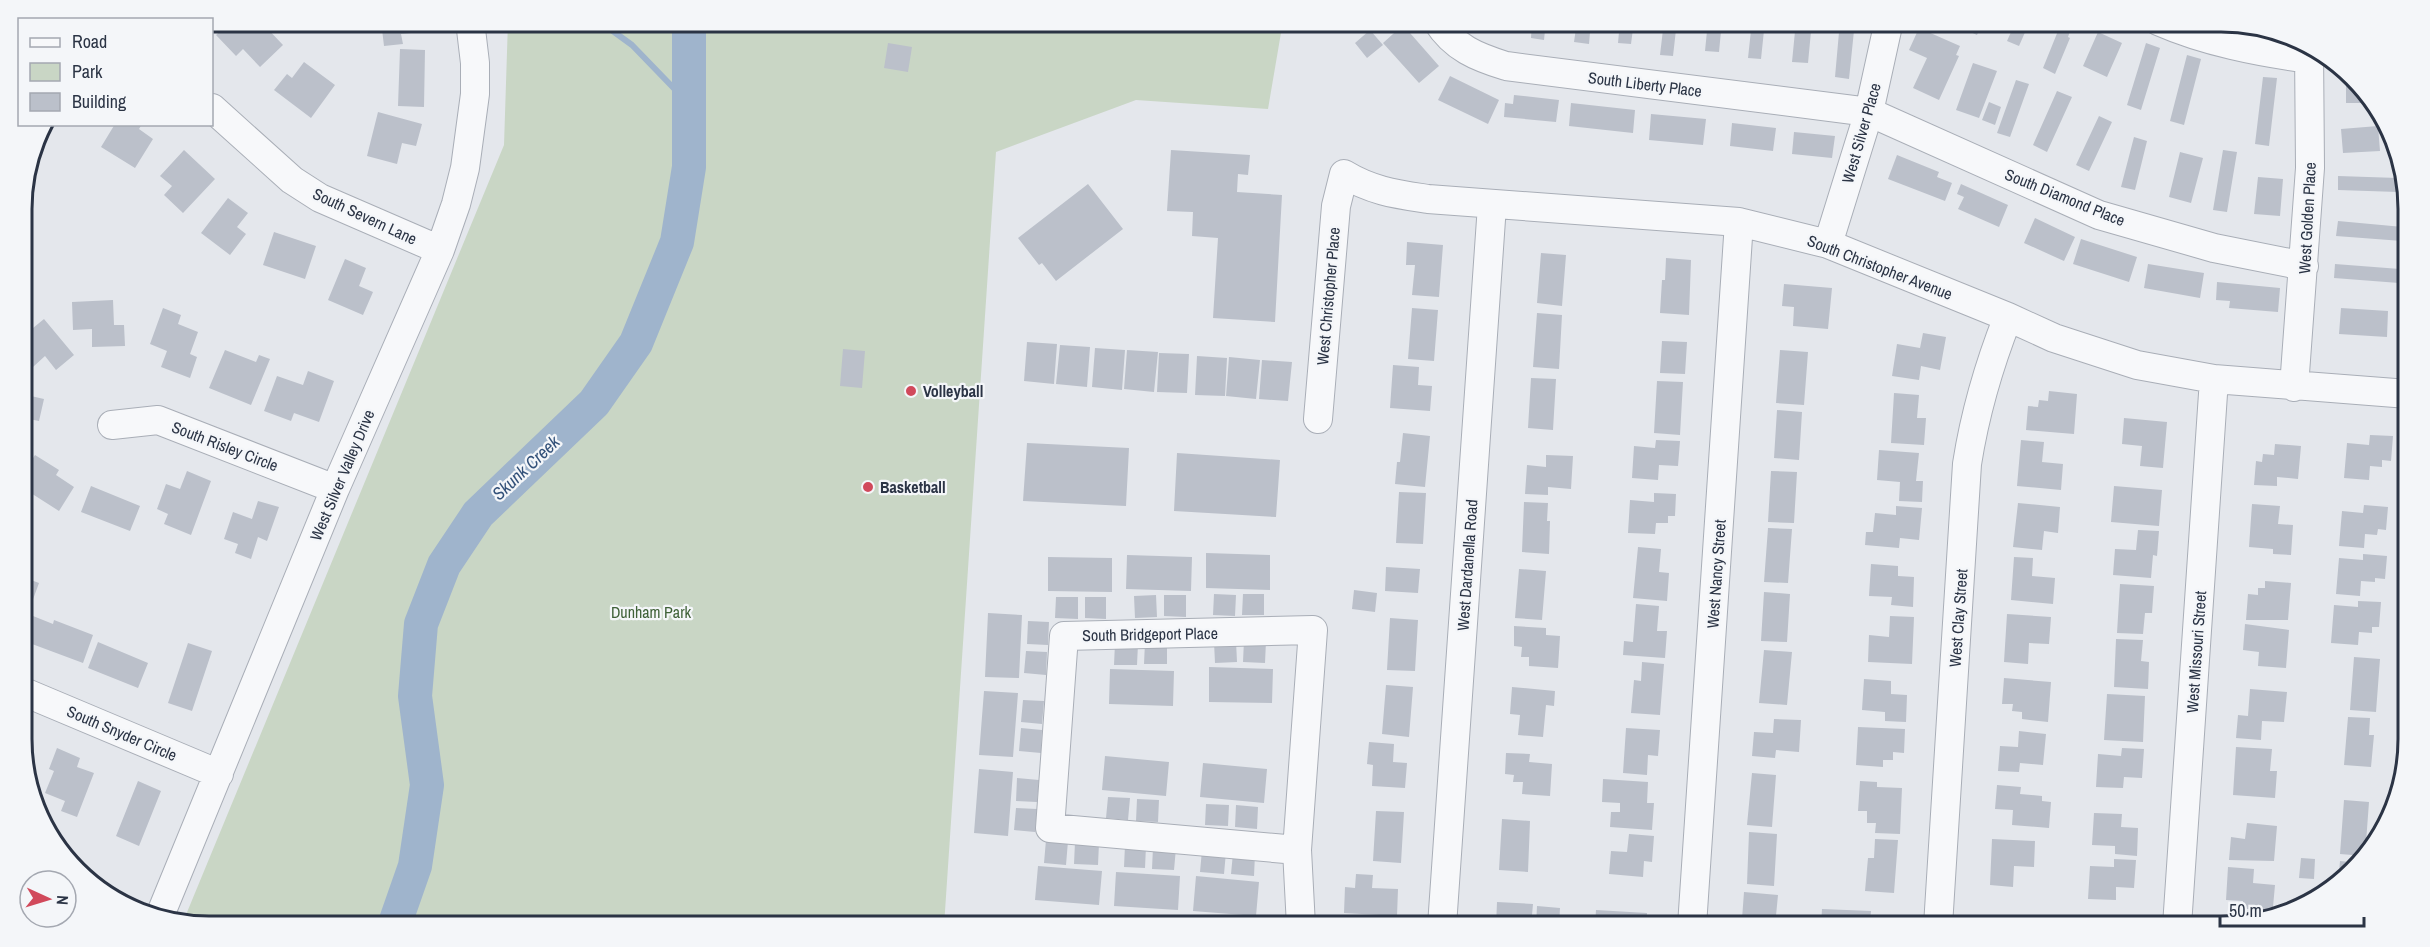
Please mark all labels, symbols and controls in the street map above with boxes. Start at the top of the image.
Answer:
legend [18,18,213,126]
text: Road [72,29,107,54]
text: Park [72,59,103,84]
street label: South Liberty Place [1587,66,1703,102]
street label: West Silver Place [1836,80,1886,186]
text: Building [72,89,127,114]
street label: West Golden Place [2293,161,2321,275]
street label: South Diamond Place [2002,163,2128,231]
street label: South Severn Lane [309,182,421,250]
street label: West Christopher Place [1311,226,1345,366]
street label: South Christopher Avenue [1804,229,1956,305]
place label: Volleyball [923,380,983,402]
marker: Volleyball [904,384,918,398]
street label: West Silver Valley Drive [304,406,380,544]
street label: South Risley Circle [169,416,281,476]
water label: Skunk Creek [486,429,566,506]
place label: Basketball [880,476,946,498]
marker: Basketball [861,480,875,494]
street label: West Dardanella Road [1451,499,1483,631]
street label: West Nancy Street [1701,518,1731,629]
street label: West Clay Street [1944,568,1972,668]
street label: West Missouri Street [2181,590,2211,714]
park label: Dunham Park [611,601,692,623]
street label: South Bridgeport Place [1082,622,1218,646]
street label: South Snyder Circle [64,700,180,766]
north arrow [18,869,78,929]
scale bar [2220,890,2364,928]
text: N [52,895,74,906]
text: 50 m [2229,898,2262,923]

